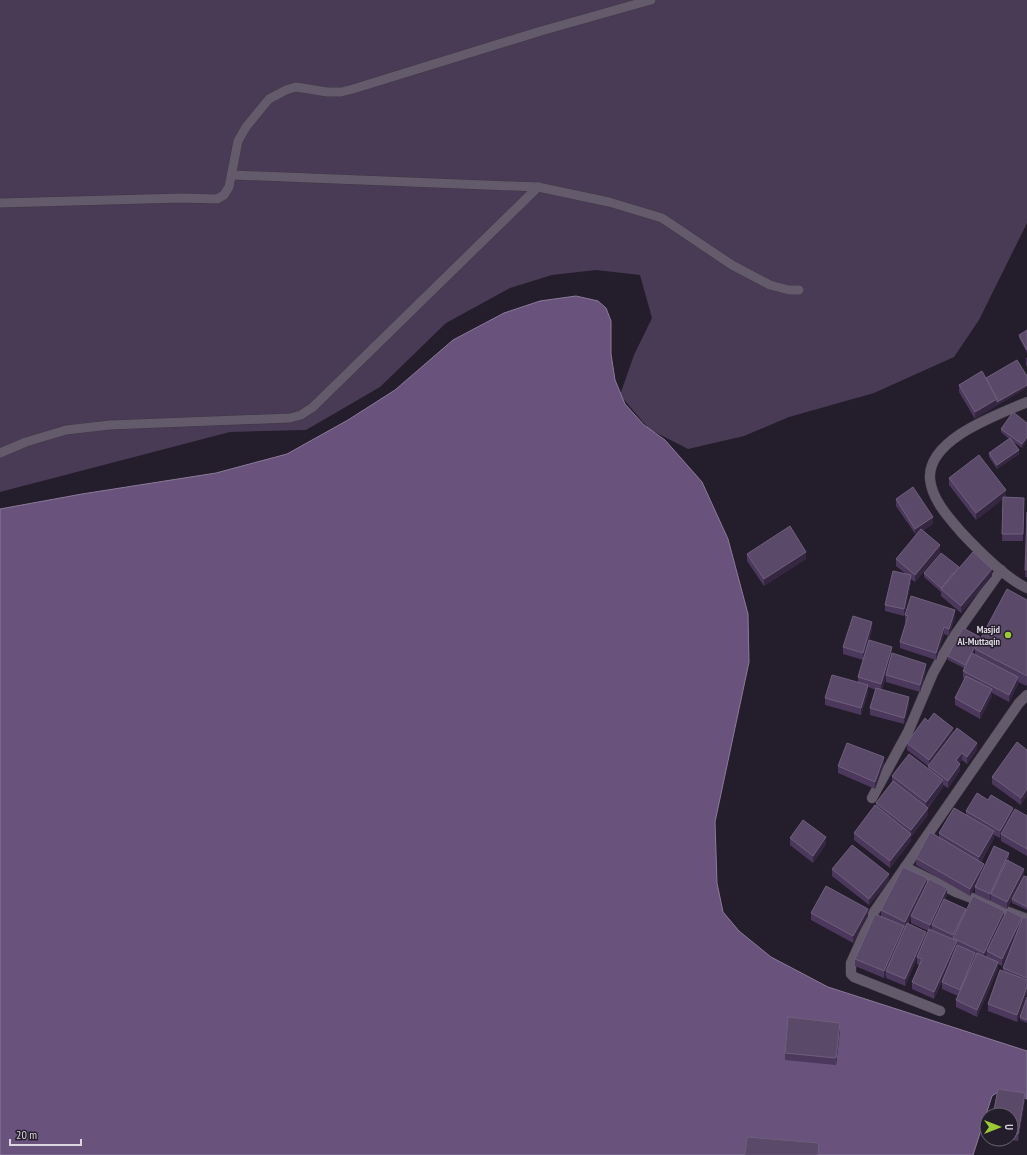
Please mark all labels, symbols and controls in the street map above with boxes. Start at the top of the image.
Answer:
place label: Masjid Al-Muttaqin [956,623,1001,648]
marker: Masjid Al-Muttaqin [1003,630,1013,640]
north arrow [979,1107,1019,1147]
scale bar [10,1121,81,1147]
text: U [1002,1124,1016,1130]
text: 20 m [16,1127,37,1142]

